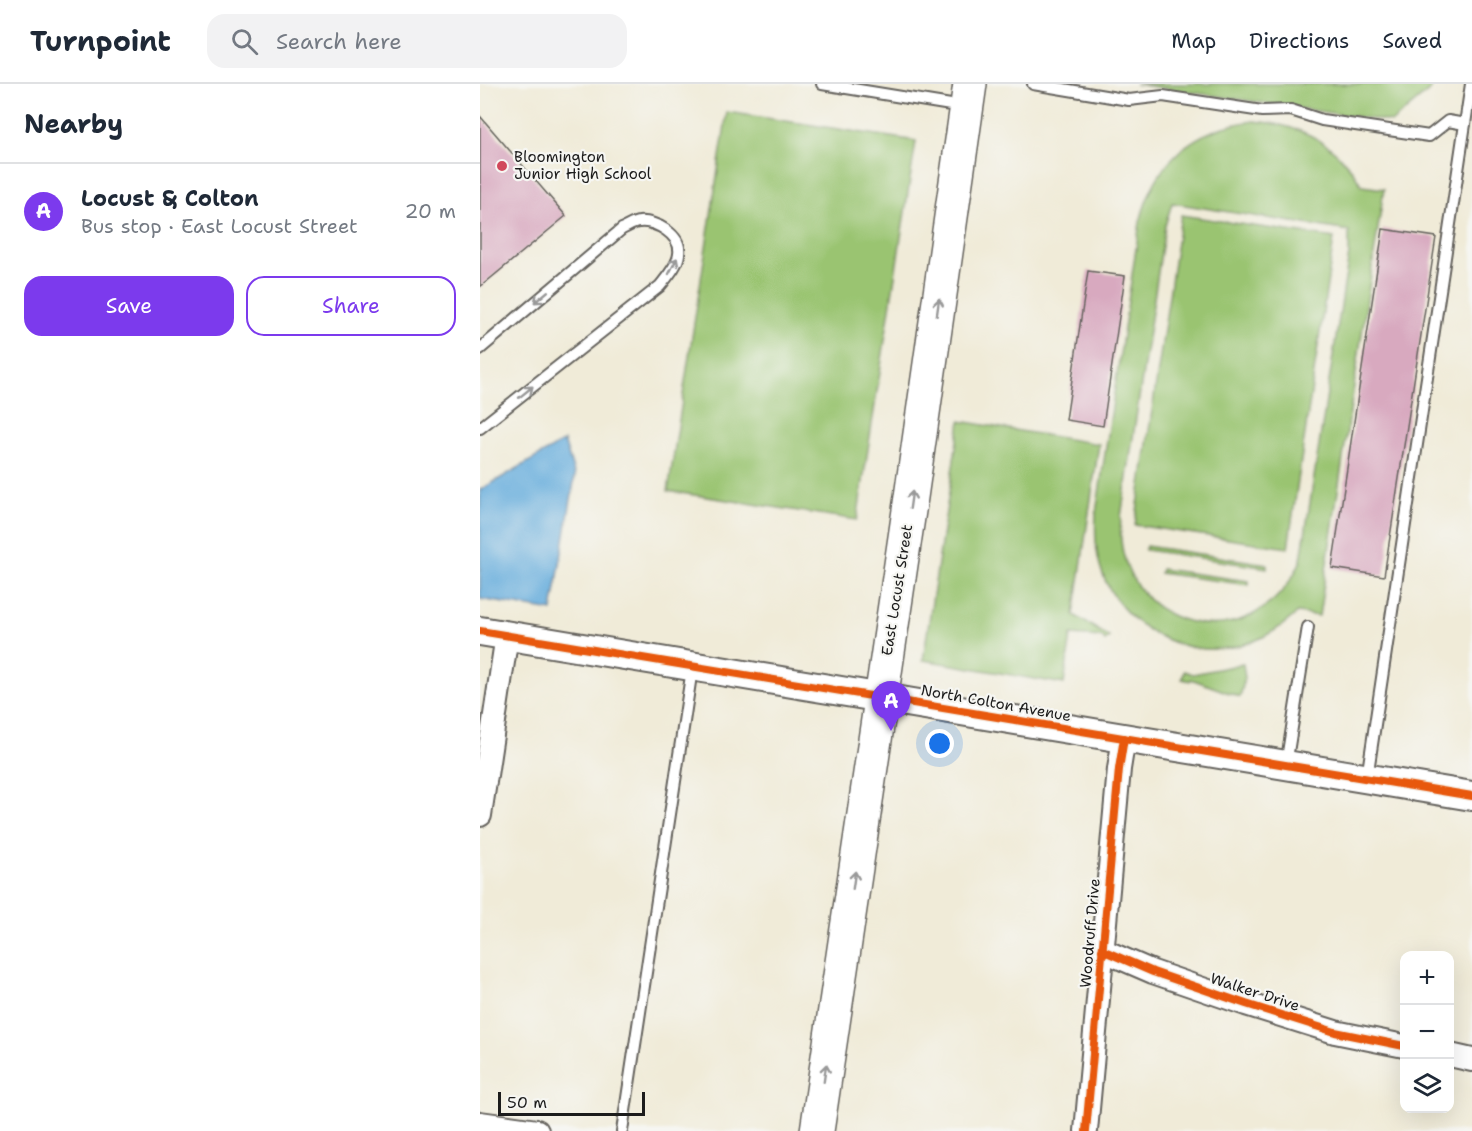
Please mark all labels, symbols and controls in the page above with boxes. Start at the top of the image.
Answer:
search box [207,14,627,68]
text: Turnpoint [30,22,171,60]
icon: search [228,25,261,58]
text: Search here [276,27,402,56]
text: Map [1171,27,1216,55]
text: Directions [1249,27,1349,55]
text: Saved [1382,27,1442,55]
text: Nearby [24,106,123,141]
place label: Bloomington Junior High School [514,147,652,184]
marker: Bloomington Junior High School [495,159,509,173]
text: Locust & Colton [81,184,259,213]
text: A [36,198,51,224]
text: 20 m [405,198,456,224]
text: Bus stop · East Locust Street [81,213,358,239]
one-way arrow [667,258,679,275]
button: Save [24,276,234,336]
button: Share [246,276,456,336]
one-way arrow [534,290,549,304]
one-way arrow [932,298,943,318]
one-way arrow [517,385,533,398]
one-way arrow [905,491,916,511]
street label: East Locust Street [877,523,917,657]
street label: North Colton Avenue [919,680,1073,726]
pin: A [872,682,910,731]
your location [925,729,954,758]
one-way arrow [849,871,860,891]
street label: Woodruff Drive [1075,877,1105,989]
map controls [1400,951,1454,1113]
button: + [1400,951,1454,1005]
street label: Walker Drive [1208,968,1302,1016]
button: − [1400,1005,1454,1059]
button: layers [1400,1059,1454,1113]
one-way arrow [820,1064,831,1084]
scale bar [498,1089,645,1116]
text: 50 m [507,1092,547,1113]

